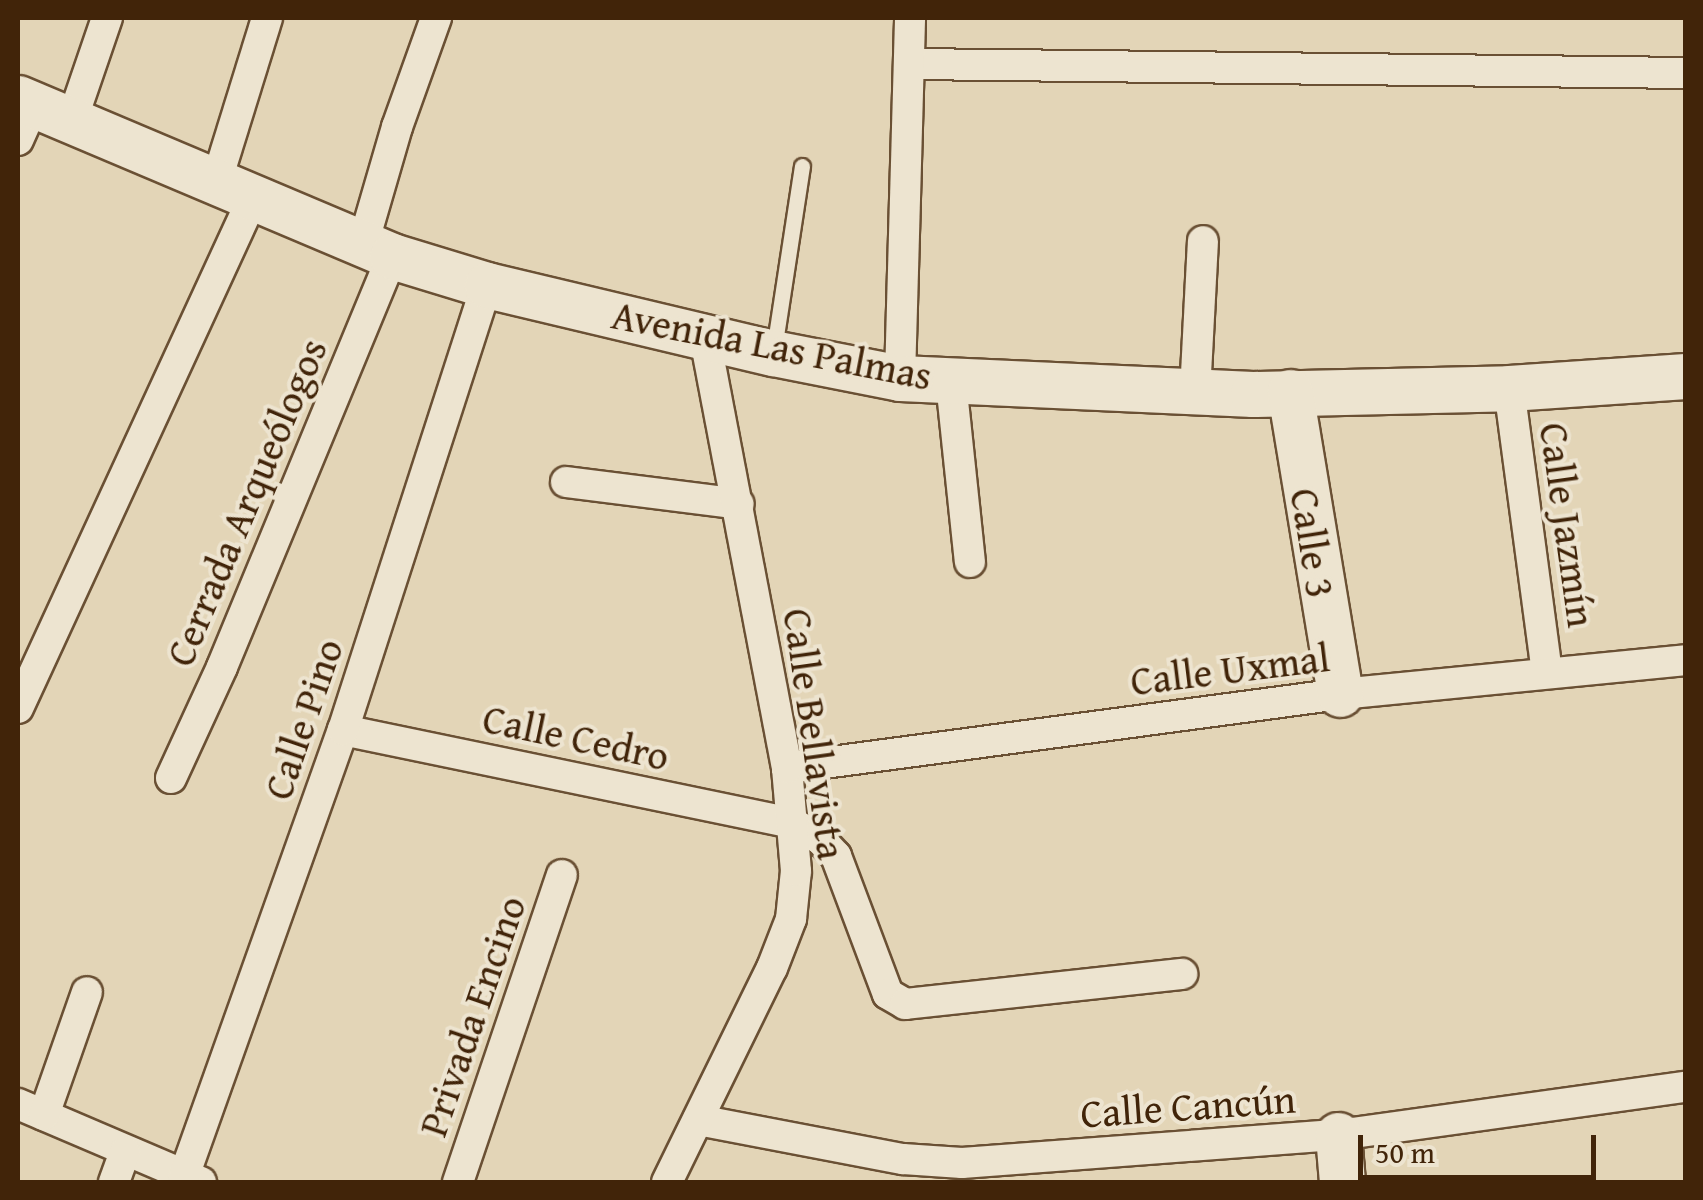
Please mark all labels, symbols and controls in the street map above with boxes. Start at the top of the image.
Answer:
street label: Avenida Las Palmas [608,290,936,400]
street label: Cerrada Arqueólogos [155,331,337,673]
street label: Calle Jazmín [1530,420,1606,630]
street label: Calle 3 [1281,485,1345,601]
street label: Calle Bellavista [774,605,856,863]
street label: Calle Pino [253,633,353,805]
street label: Calle Uxmal [1128,633,1332,705]
street label: Calle Cedro [479,694,673,780]
street label: Privada Encino [408,890,536,1142]
street label: Calle Cancún [1079,1075,1297,1137]
scale bar [1363,1115,1600,1177]
text: 50 m [1375,1130,1435,1174]

